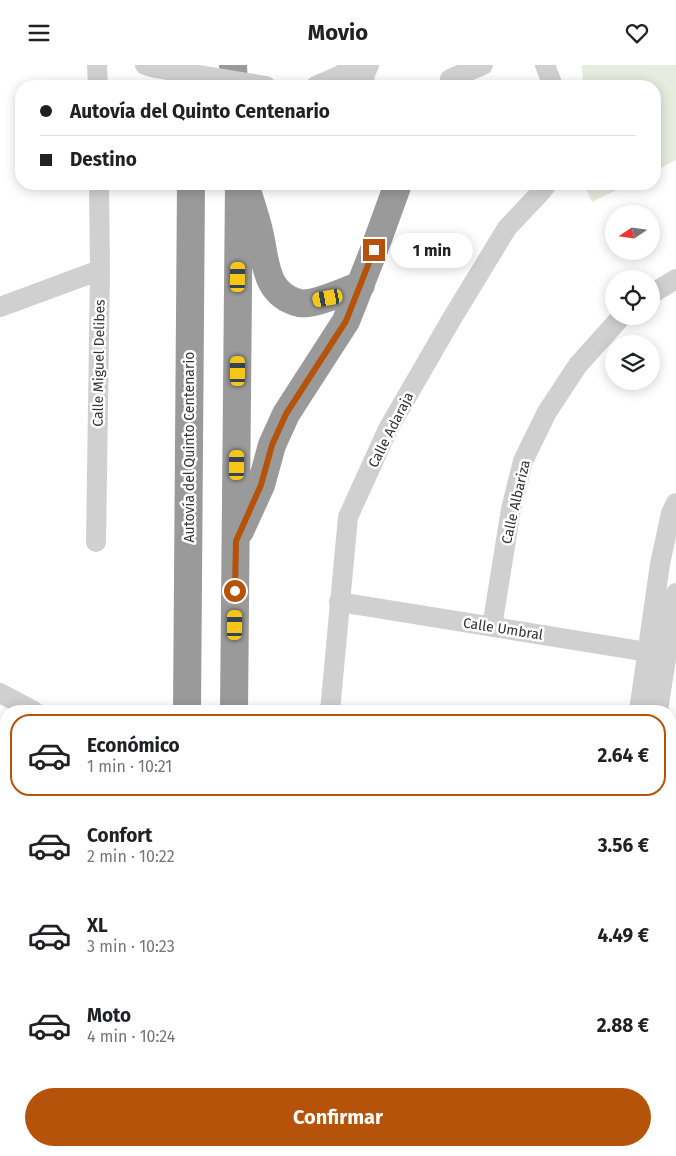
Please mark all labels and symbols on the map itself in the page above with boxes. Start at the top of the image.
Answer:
north arrow [605,205,660,260]
callout: 1 min [392,233,474,267]
route end [363,239,385,261]
car [230,262,245,292]
car [311,288,344,308]
street label: Calle Miguel Delibes [89,299,109,427]
street label: Autovía del Quinto Centenario [181,351,198,543]
car [230,356,245,386]
street label: Calle Adaraja [365,389,417,471]
car [229,450,244,480]
street label: Calle Albariza [498,458,534,546]
route start [224,580,246,602]
car [227,610,242,640]
street label: Calle Umbral [462,614,544,644]

